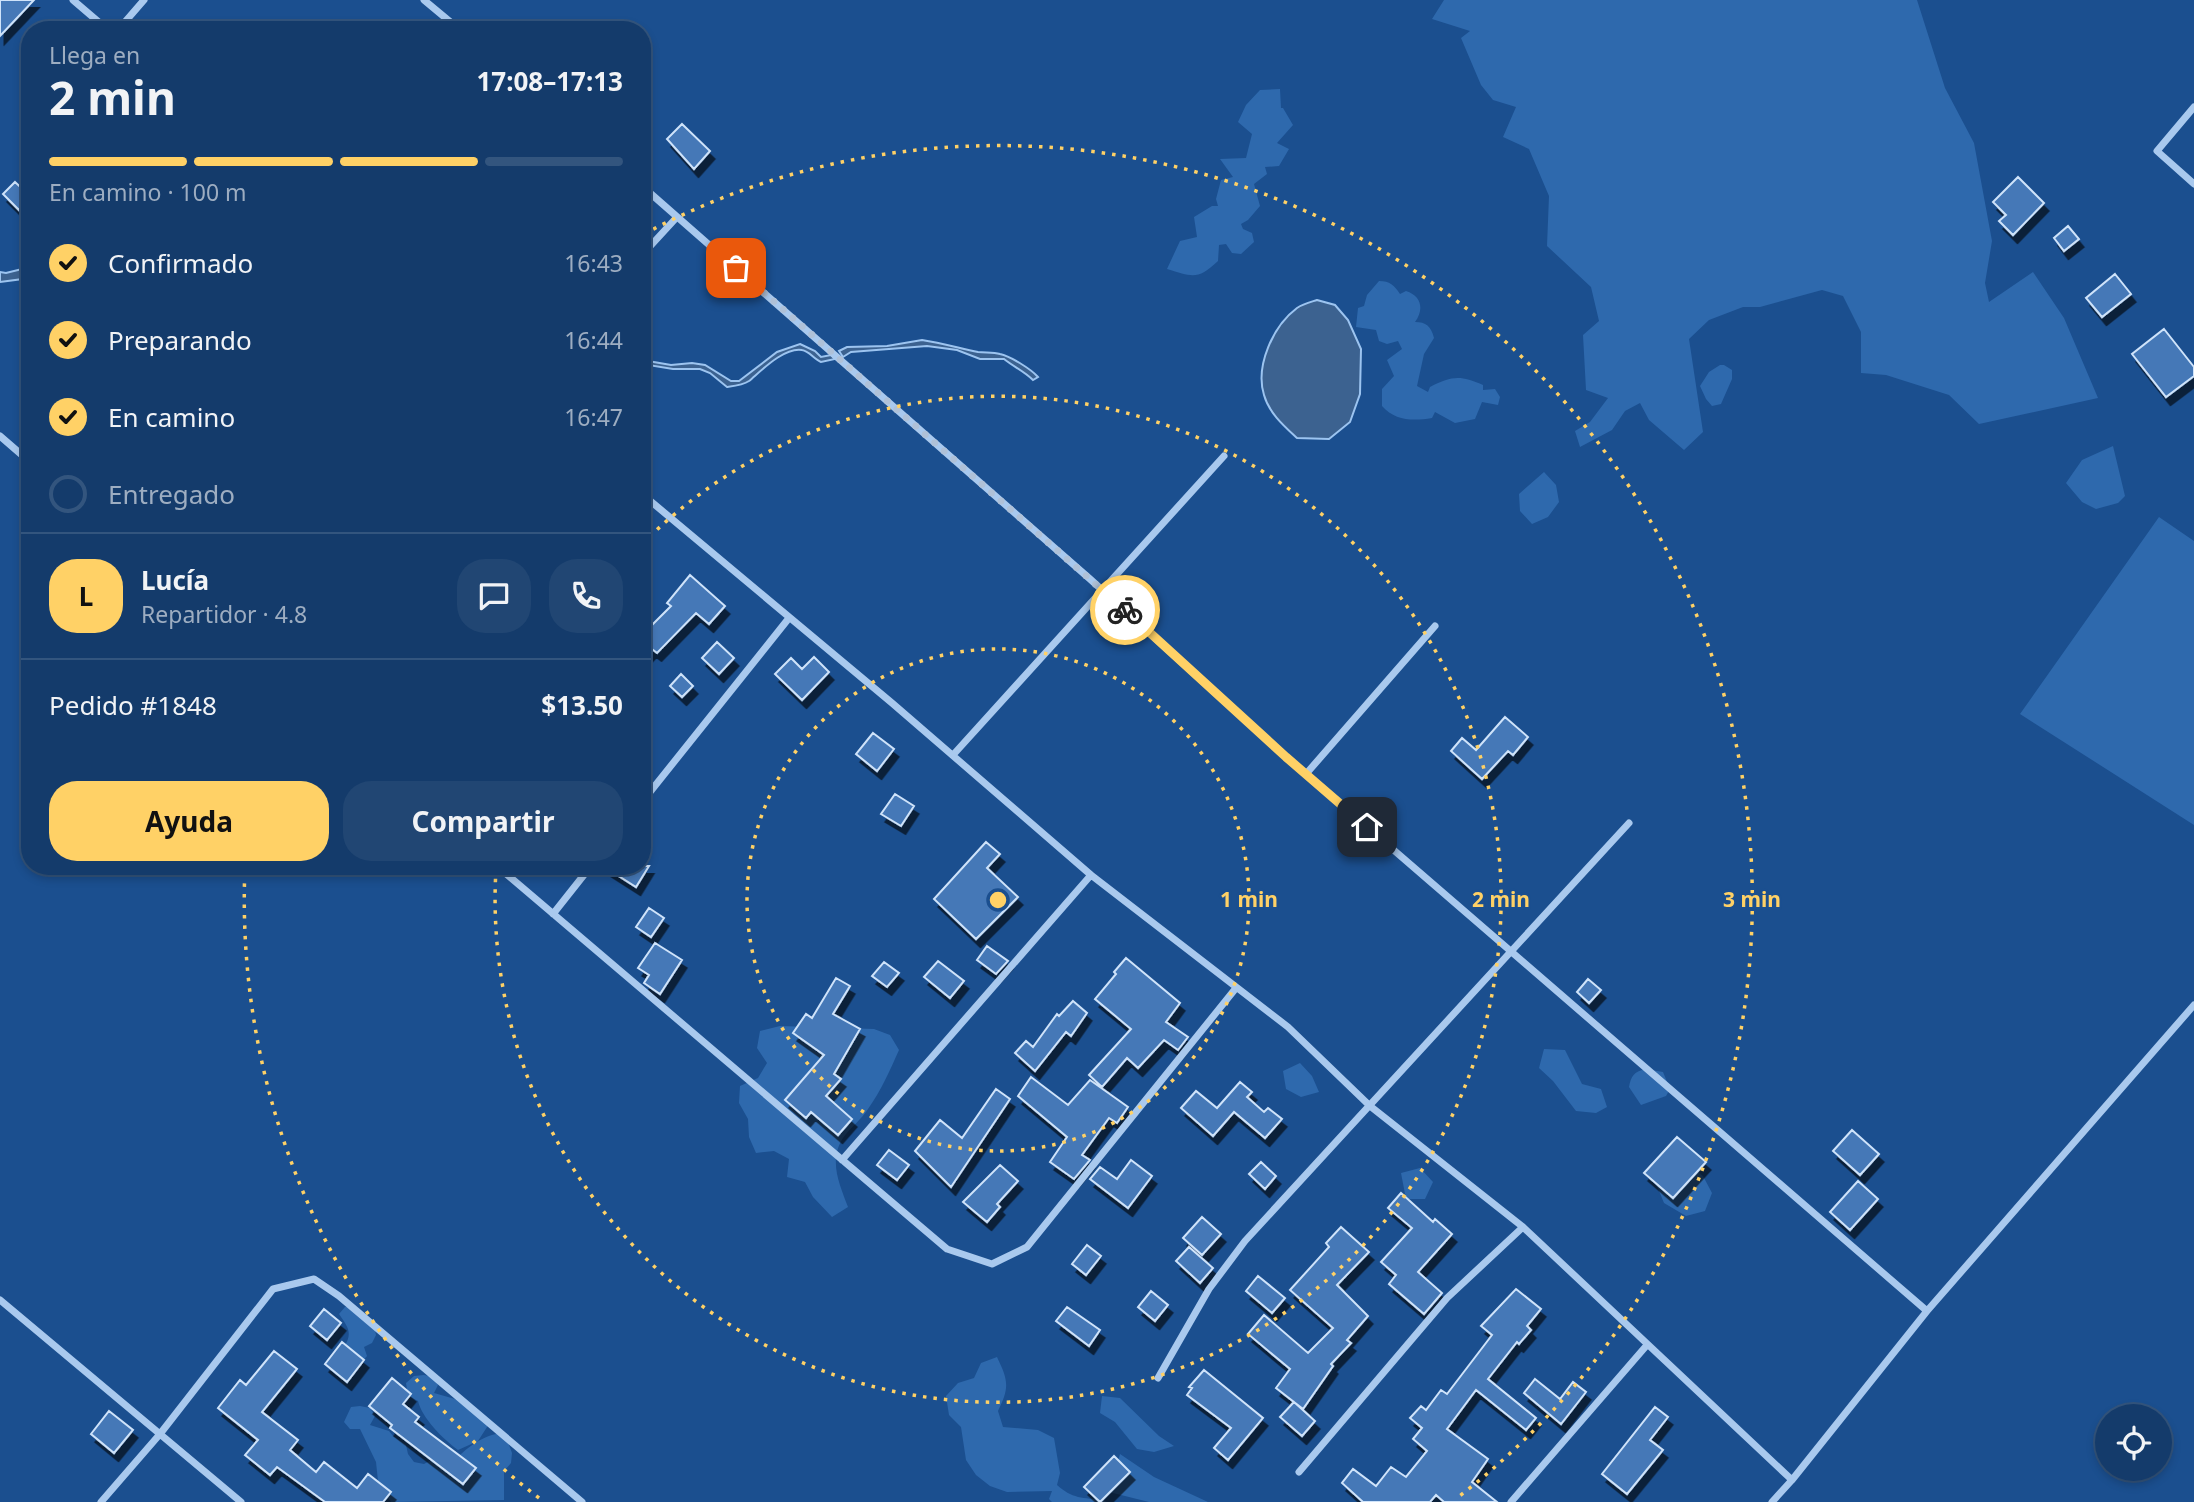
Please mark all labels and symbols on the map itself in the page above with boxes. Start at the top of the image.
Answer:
pin [706,238,766,298]
courier [1090,575,1160,645]
pin [1337,797,1397,857]
text: 1 min [1220,885,1278,913]
text: 2 min [1472,885,1530,913]
text: 3 min [1723,885,1781,913]
centre of rings [986,888,1010,912]

